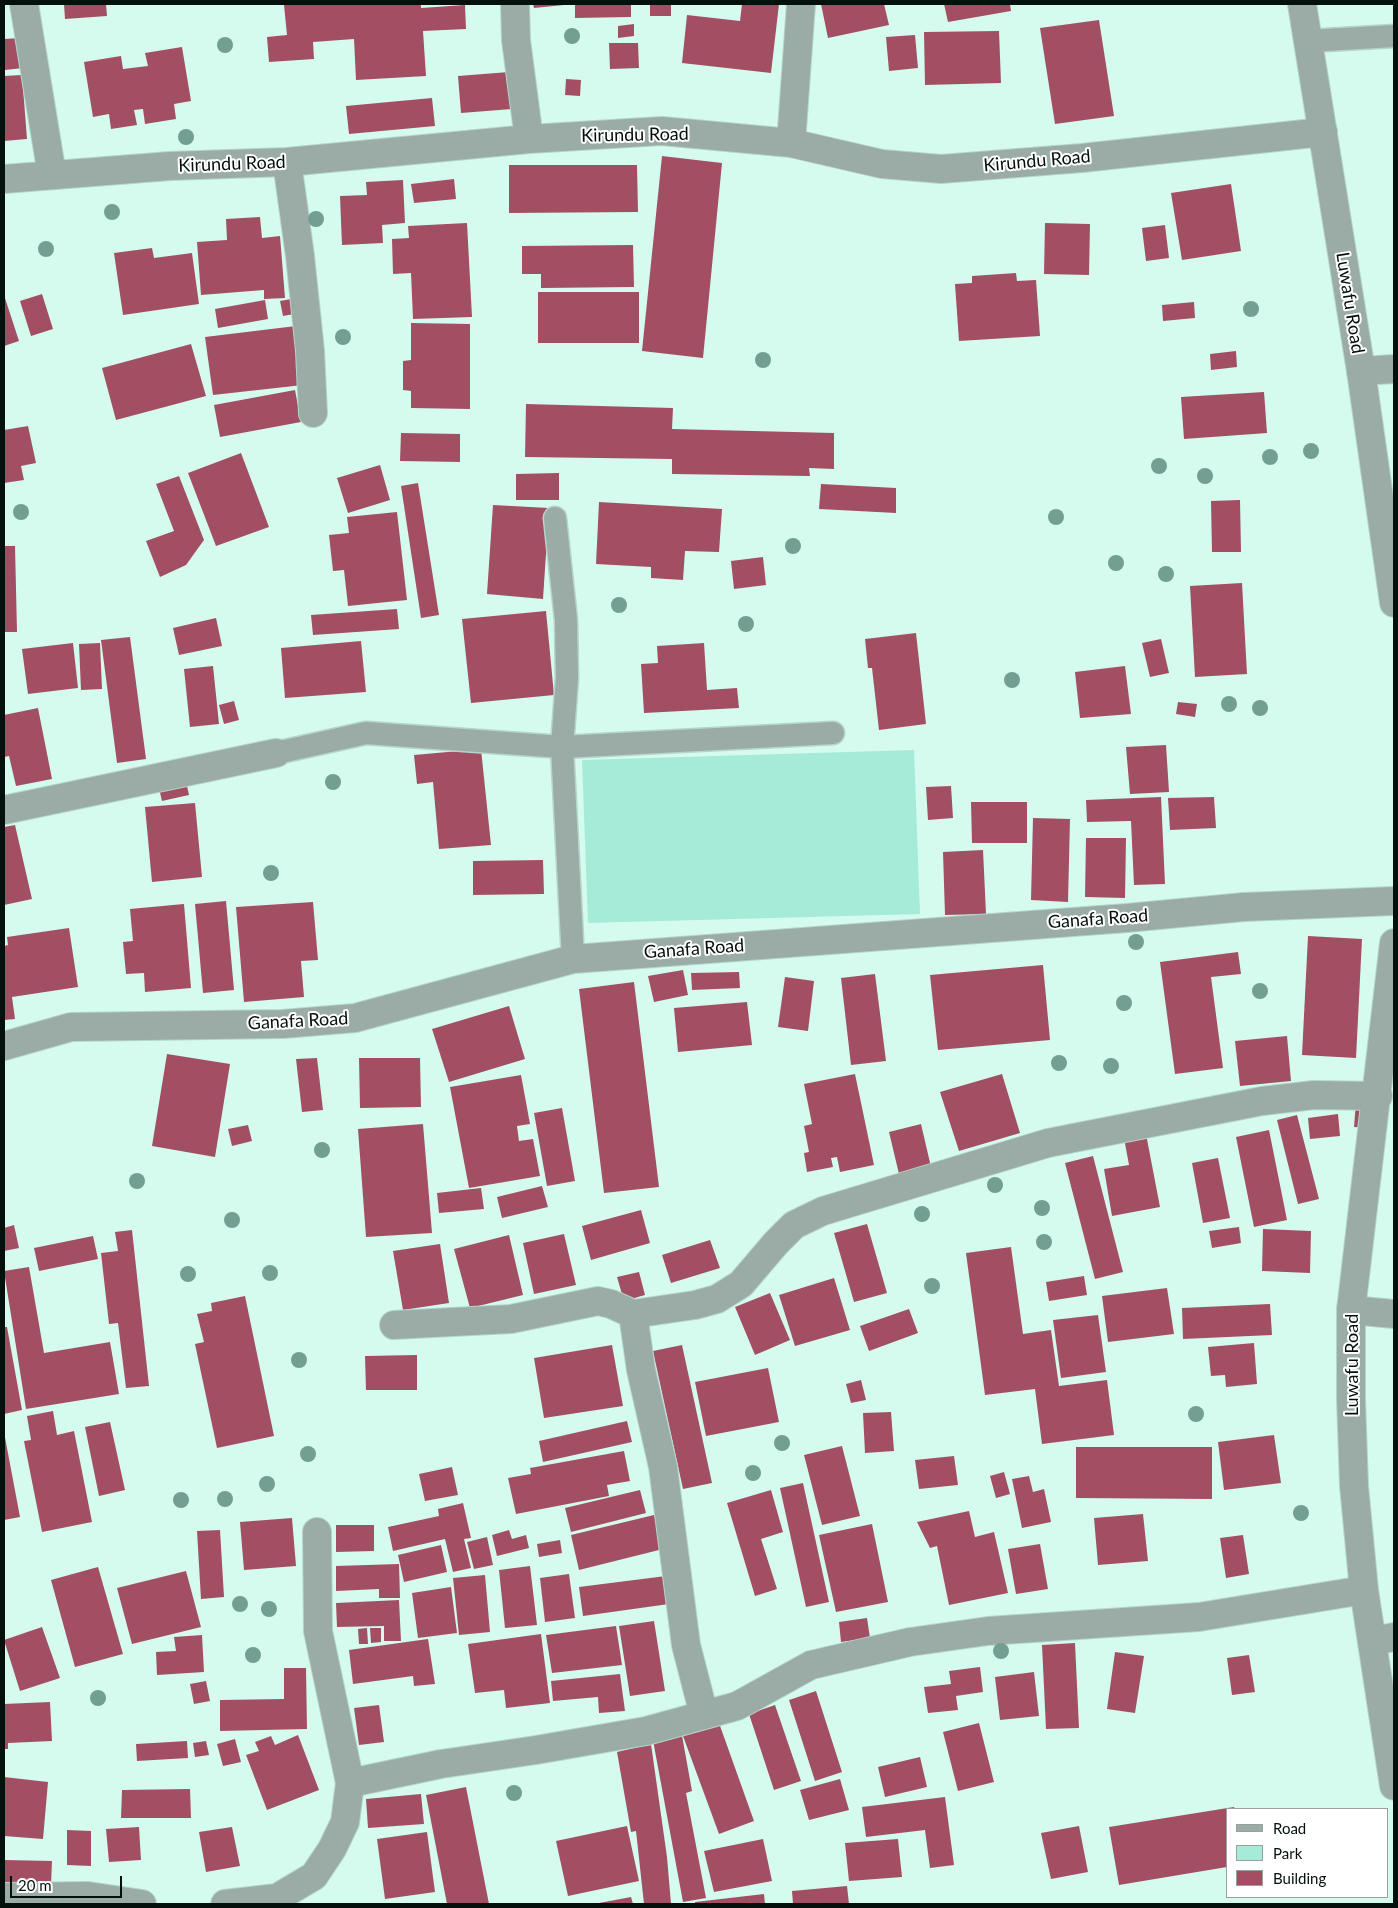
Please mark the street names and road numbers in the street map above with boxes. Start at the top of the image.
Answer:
street label: Kirundu Road [581,123,689,147]
street label: Kirundu Road [983,146,1091,176]
street label: Kirundu Road [178,151,286,177]
street label: Luwafu Road [1331,251,1369,355]
street label: Ganafa Road [1047,905,1149,933]
street label: Ganafa Road [643,935,745,963]
street label: Ganafa Road [247,1008,349,1034]
street label: Luwafu Road [1341,1314,1363,1416]

